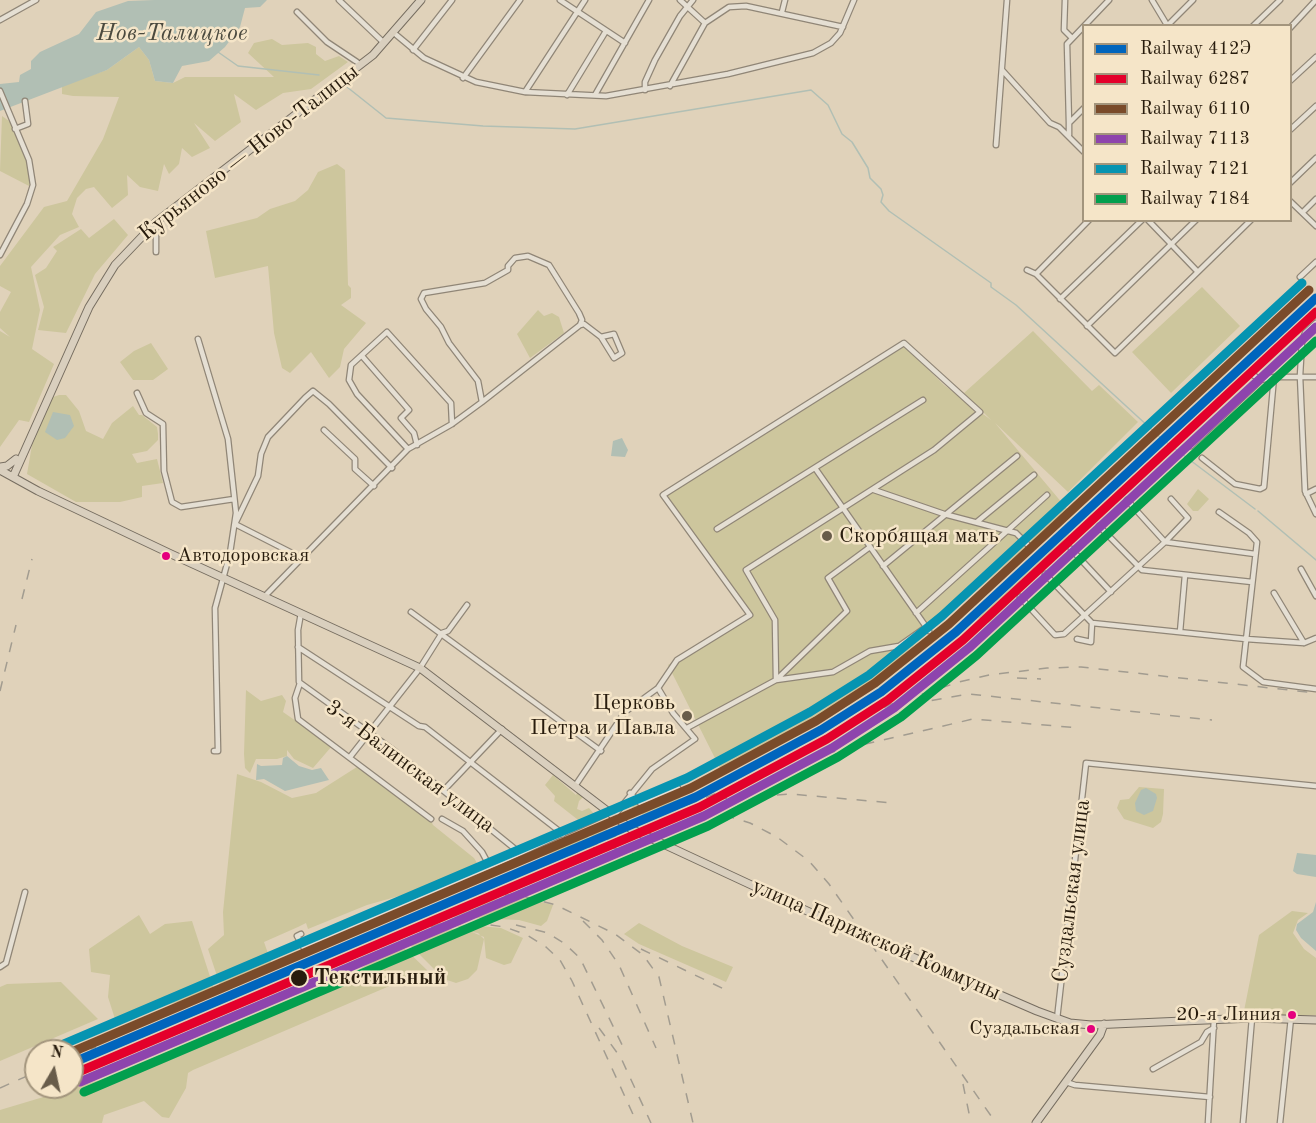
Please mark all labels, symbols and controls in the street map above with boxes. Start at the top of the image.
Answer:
water label: Нов-Талицкое [96,20,248,48]
legend [1082,24,1292,222]
text: Railway 412Э [1140,40,1251,58]
street label: Курьяново — Ново-Талицы [134,59,364,247]
text: Railway 6287 [1140,70,1250,88]
text: Railway 6110 [1140,100,1250,118]
text: Railway 7113 [1140,130,1250,148]
text: Railway 7121 [1140,160,1250,178]
text: Railway 7184 [1140,190,1250,208]
place label: Скорбящая мать [839,523,999,549]
marker: Скорбящая мать [820,529,834,543]
place label: Автодоровская [177,544,309,568]
marker: Автодоровская [160,550,172,562]
place label: Церковь Петра и Павла [530,690,675,742]
street label: 3-я Балинская улица [320,695,500,839]
marker: Церковь Петра и Павла [680,709,694,723]
street label: Суздальская улица [1048,798,1096,984]
street label: улица Парижской Коммуны [747,873,1005,1007]
place label: Текстильный [314,965,446,991]
marker: Текстильный [289,968,309,988]
place label: 20-я Линия [1176,1003,1281,1027]
marker: 20-я Линия [1286,1009,1298,1021]
place label: Суздальская [969,1017,1080,1041]
marker: Суздальская [1085,1023,1097,1035]
north arrow [24,1039,84,1099]
text: N [49,1044,64,1062]

